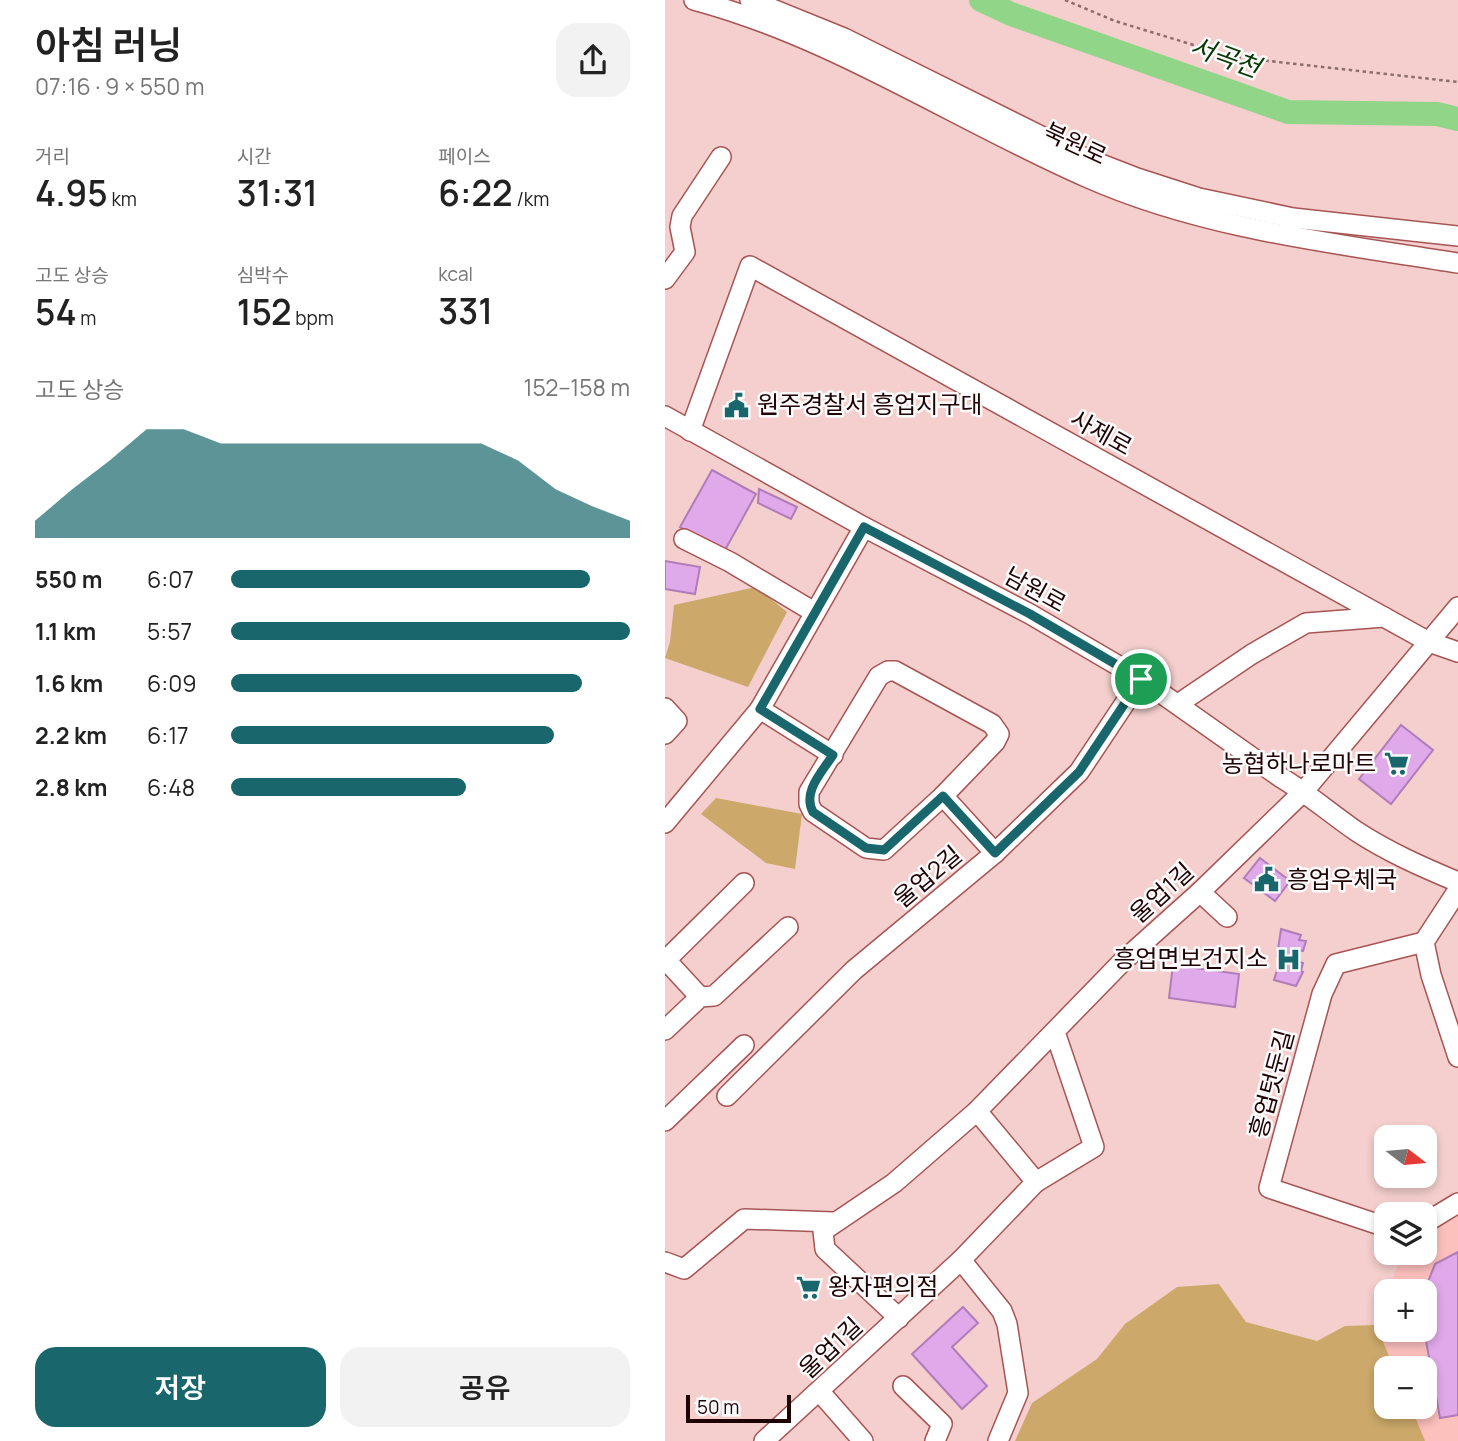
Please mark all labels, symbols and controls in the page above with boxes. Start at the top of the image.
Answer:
text: 아침 러닝 [35,18,182,70]
button: share [556,23,630,97]
water label: 서곡천 [1185,27,1268,86]
text: 07:16 · 9 × 550 m [35,70,205,102]
street label: 북원로 [1039,114,1113,172]
text: 거리 [35,143,70,169]
text: 시간 [237,143,272,169]
text: 페이스 [438,143,491,169]
text: 4.95 [35,169,108,217]
text: 31:31 [237,169,318,217]
text: 6:22 [438,169,513,217]
text: km [108,186,137,212]
text: /km [513,186,549,212]
text: kcal [438,261,473,287]
text: 고도 상승 [35,262,109,288]
text: 심박수 [237,262,289,288]
text: 331 [438,287,493,335]
text: 54 [35,288,77,336]
text: 152 [237,288,291,336]
text: m [77,305,96,331]
text: bpm [291,305,334,331]
text: 152–158 m [524,371,630,403]
text: 고도 상승 [35,373,124,405]
place label: 원주경찰서 흥업지구대 [757,387,983,420]
public building icon: 원주경찰서 흥업지구대 [723,391,751,419]
street label: 사제로 [1065,401,1139,462]
street label: 남원로 [999,558,1073,619]
text: 550 m [35,563,102,595]
text: 6:07 [147,563,194,595]
text: 1.1 km [35,615,96,647]
text: 5:57 [147,615,192,647]
pin [1111,649,1171,709]
icon: arrive [1122,660,1160,698]
text: 1.6 km [35,667,103,699]
text: 6:09 [147,667,196,699]
text: 2.2 km [35,719,107,751]
text: 6:17 [147,719,189,751]
place label: 농협하나로마트 [1221,746,1376,779]
supermarket icon: 농협하나로마트 [1382,750,1410,778]
text: 2.8 km [35,771,107,803]
text: 6:48 [147,771,195,803]
street label: 울업2길 [886,838,968,914]
street label: 울업1길 [1122,854,1200,929]
place label: 흥업우체국 [1287,862,1397,895]
public building icon: 흥업우체국 [1253,866,1281,894]
place label: 흥업면보건지소 [1113,941,1268,974]
hospital icon: 흥업면보건지소 [1274,945,1302,973]
street label: 흥업텃둔길 [1240,1026,1301,1141]
north arrow [1374,1125,1437,1188]
map controls [1374,1125,1437,1419]
button: layers [1374,1202,1437,1265]
place label: 왕자편의점 [828,1269,938,1302]
supermarket icon: 왕자편의점 [794,1273,822,1301]
button: + [1374,1279,1437,1342]
street label: 울업1길 [791,1309,869,1385]
button: 저장 [35,1347,326,1427]
button: 공유 [340,1347,630,1427]
button: − [1374,1356,1437,1419]
scale bar [686,1392,791,1424]
text: 50 m [697,1394,739,1420]

